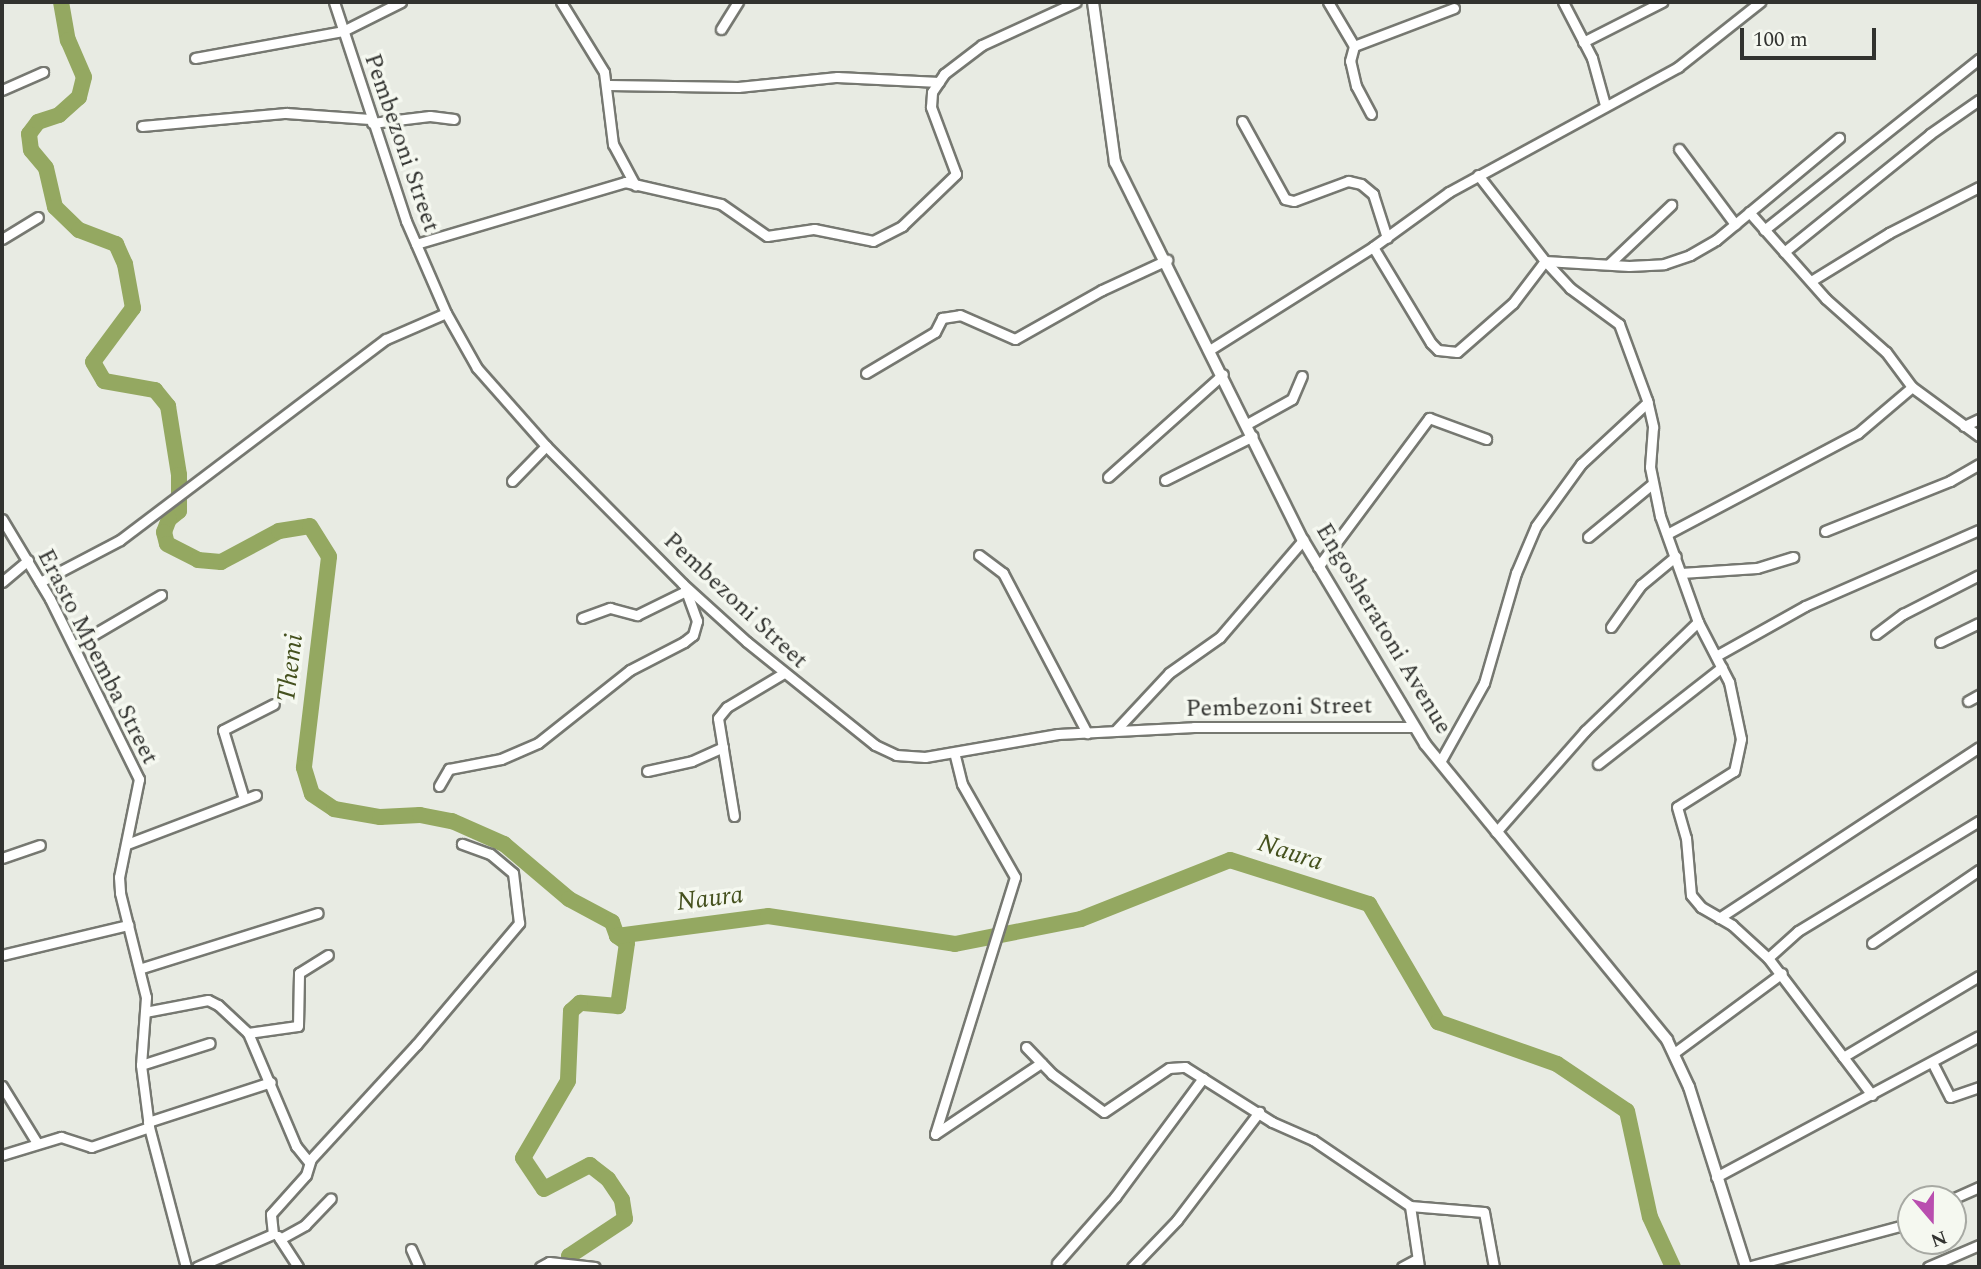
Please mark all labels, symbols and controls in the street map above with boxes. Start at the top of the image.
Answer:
scale bar [1743,14,1880,58]
text: 100 m [1753,24,1808,56]
street label: Pembezoni Street [357,50,445,236]
street label: Engosheratoni Avenue [1309,518,1457,740]
street label: Pembezoni Street [657,527,813,675]
street label: Erasto Mpemba Street [30,545,164,769]
water label: Themi [271,632,311,704]
street label: Pembezoni Street [1185,692,1373,724]
water label: Naura [1253,828,1327,878]
water label: Naura [675,879,745,919]
north arrow [1897,1185,1967,1255]
text: N [1926,1222,1951,1255]

